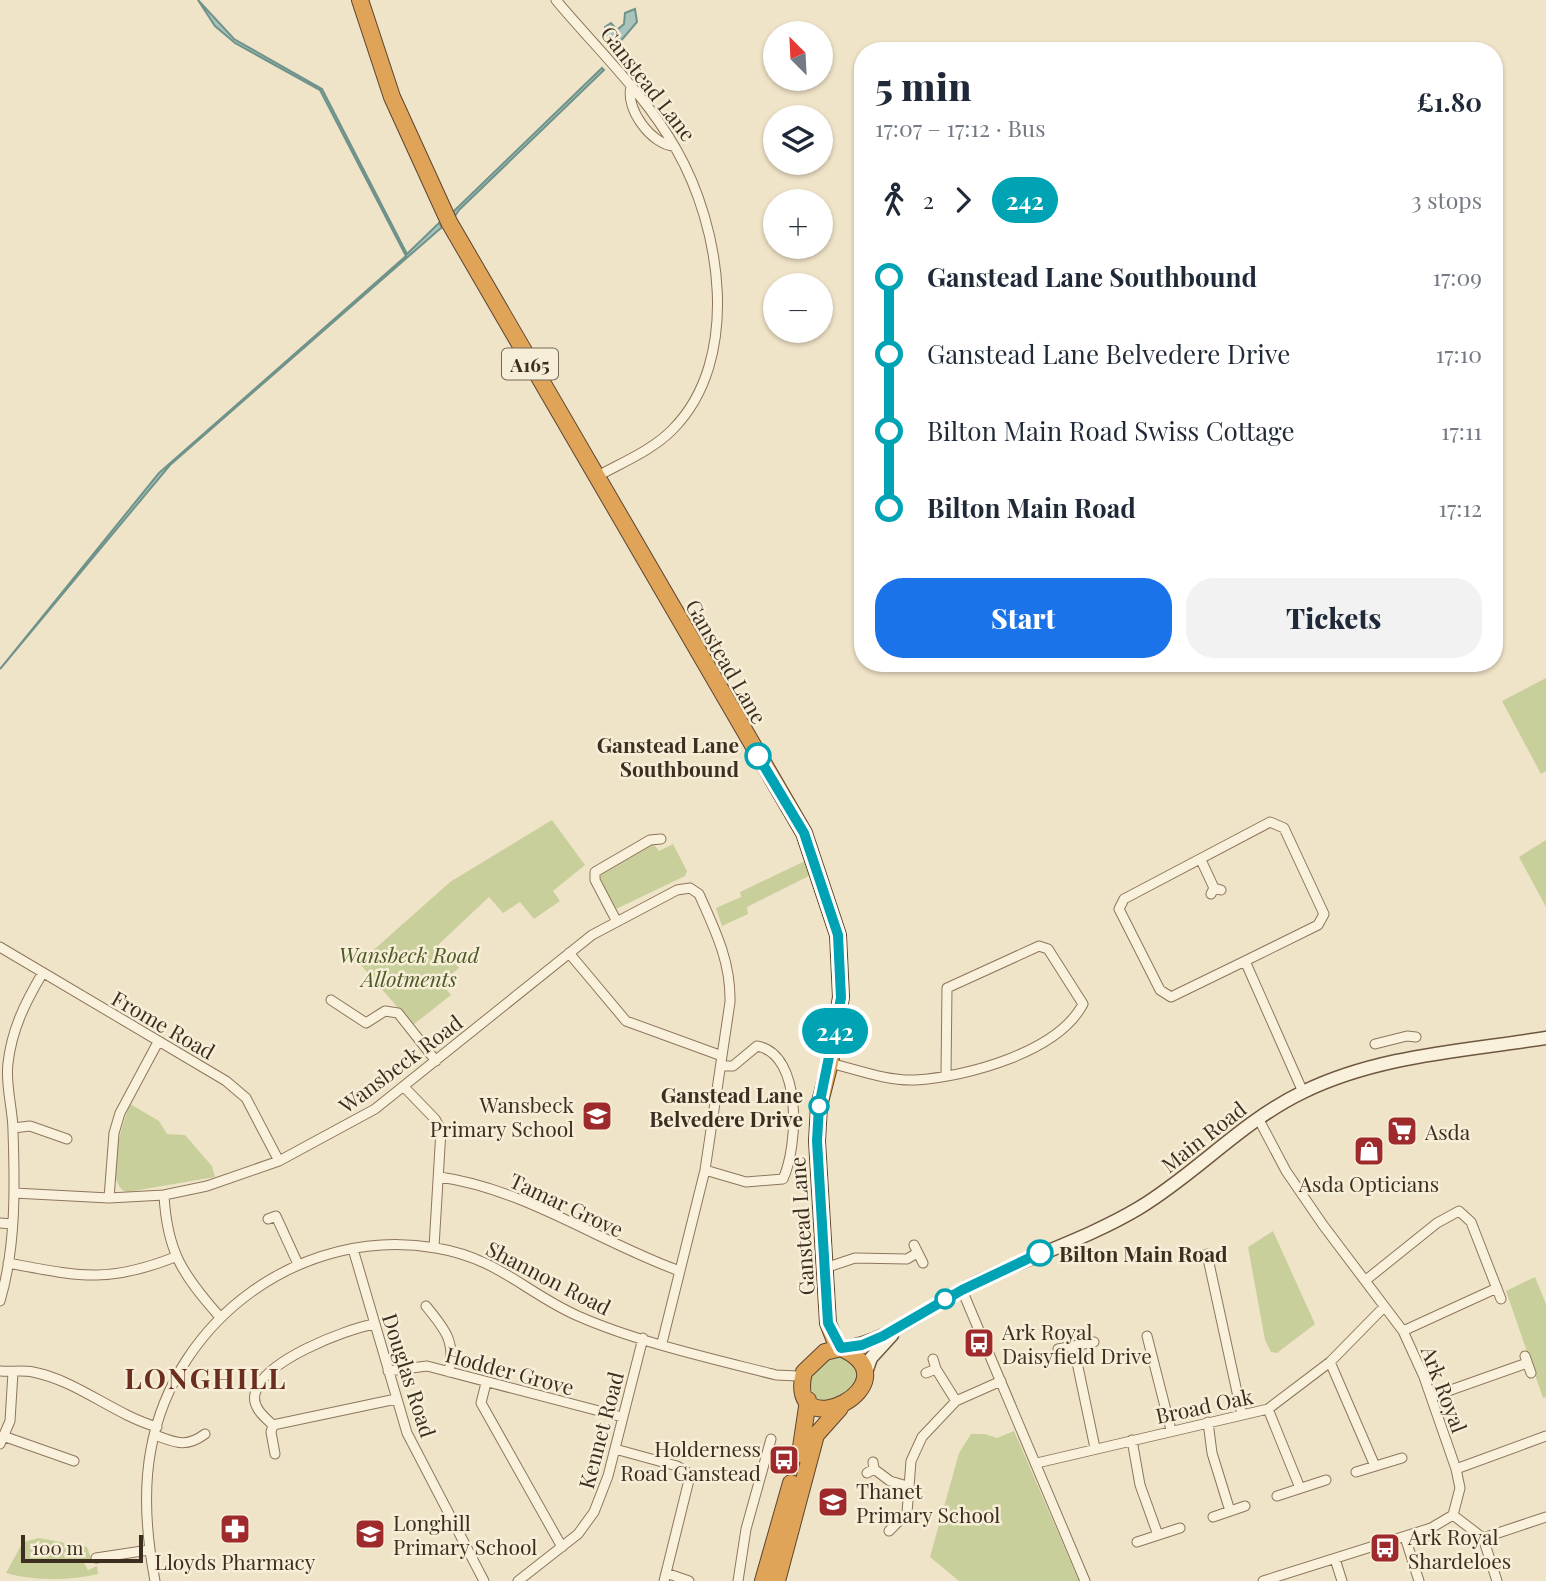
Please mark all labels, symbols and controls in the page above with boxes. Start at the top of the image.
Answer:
street label: Ganstead Lane [595,20,703,146]
north arrow [763,21,833,91]
map controls [763,21,833,343]
text: 5 min [875,60,971,111]
text: £1.80 [1417,84,1482,119]
button: layers [763,105,833,175]
text: 17:07 – 17:12 · Bus [875,112,1045,143]
icon: walk [875,181,913,219]
icon: forward [944,181,982,219]
text: 2 [923,184,934,215]
text: 242 [1006,184,1044,216]
text: 3 stops [1411,184,1482,215]
button: + [763,189,833,259]
text: Ganstead Lane Southbound [927,259,1257,294]
text: 17:09 [1433,261,1482,292]
button: − [763,273,833,343]
text: Ganstead Lane Belvedere Drive [927,336,1291,371]
text: 17:10 [1436,338,1482,369]
road number: A165 [502,348,558,380]
text: Bilton Main Road Swiss Cottage [927,413,1295,448]
text: 17:11 [1441,415,1482,446]
text: Bilton Main Road [927,490,1136,525]
text: 17:12 [1439,492,1482,523]
button: Start [875,578,1172,658]
button: Tickets [1186,578,1482,658]
street label: Ganstead Lane [680,594,774,728]
place label: Ganstead Lane Southbound [597,730,739,782]
marker: Ganstead Lane Southbound [745,743,771,769]
park label: Wansbeck Road Allotments [339,940,480,992]
street label: Frome Road [107,983,221,1065]
street label: Wansbeck Road [332,1007,467,1119]
line badge: 242 [795,1008,875,1054]
text: 242 [816,1015,854,1047]
place label: Ganstead Lane Belvedere Drive [649,1080,803,1132]
place label: Wansbeck Primary School [430,1090,574,1142]
street label: Main Road [1155,1094,1251,1178]
marker: Ganstead Lane Belvedere Drive [809,1096,829,1116]
school or university icon: Wansbeck Primary School [580,1099,614,1133]
supermarket icon: Asda [1385,1114,1419,1148]
place label: Asda [1424,1117,1471,1145]
shop icon: Asda Opticians [1352,1134,1386,1168]
street label: Ganstead Lane [782,1156,820,1296]
street label: Tamar Grove [506,1165,628,1243]
place label: Asda Opticians [1298,1169,1439,1197]
street label: Shannon Road [482,1234,616,1320]
place label: Bilton Main Road [1059,1239,1228,1267]
marker: Bilton Main Road [1027,1240,1053,1266]
unlabelled marker [935,1289,955,1309]
street label: Douglas Road [377,1309,443,1441]
place label: Ark Royal Daisyfield Drive [1001,1317,1152,1369]
bus stop icon: Ark Royal Daisyfield Drive [962,1326,996,1360]
street label: Hodder Grove [443,1339,577,1401]
street label: Ark Royal [1415,1341,1474,1436]
district label: LONGHILL [125,1359,287,1396]
street label: Kennet Road [571,1368,629,1492]
street label: Broad Oak [1153,1381,1256,1429]
place label: Holderness Road Ganstead [620,1434,761,1486]
bus stop icon: Holderness Road Ganstead [767,1443,801,1477]
place label: Thanet Primary School [856,1476,1000,1528]
school or university icon: Thanet Primary School [816,1485,850,1519]
place label: Longhill Primary School [393,1508,537,1560]
pharmacy icon: Lloyds Pharmacy [218,1512,252,1546]
school or university icon: Longhill Primary School [353,1517,387,1551]
place label: Ark Royal Shardeloes [1407,1522,1511,1574]
bus stop icon: Ark Royal Shardeloes [1368,1531,1402,1565]
scale bar [21,1532,144,1564]
text: 100 m [32,1534,83,1560]
place label: Lloyds Pharmacy [155,1547,316,1575]

